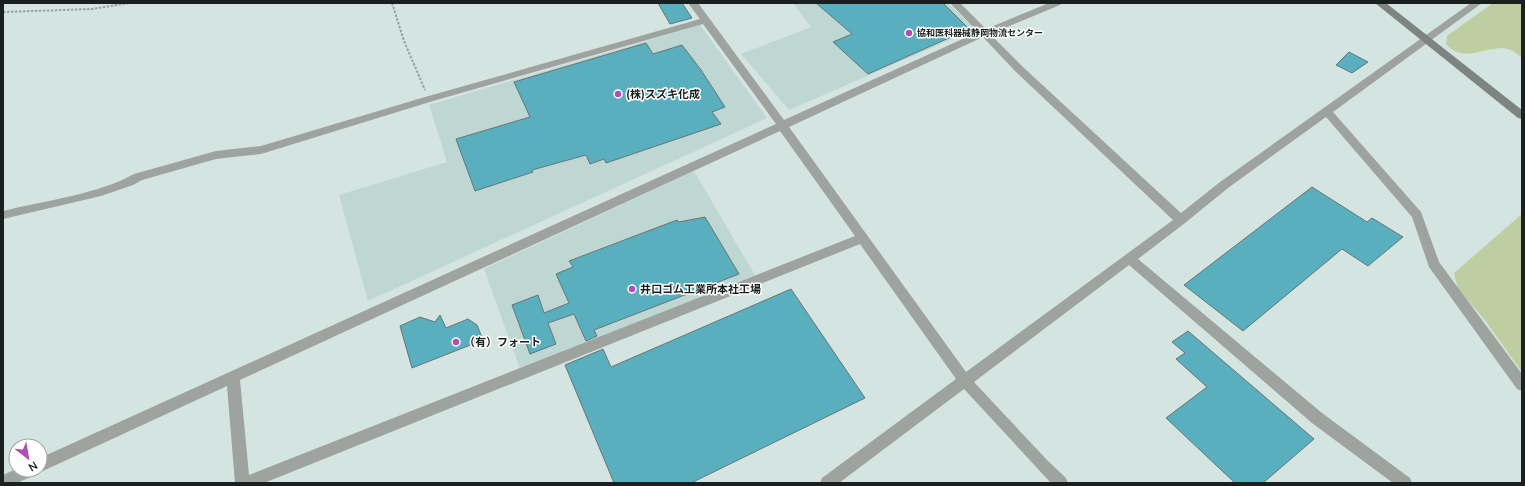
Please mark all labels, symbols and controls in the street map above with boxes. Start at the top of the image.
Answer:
place label: 協和医科器械静岡物流センター [917,27,1043,39]
marker: 協和医科器械静岡物流センター [904,28,914,38]
place label: (株)スズキ化成 [626,87,700,102]
marker: (株)スズキ化成 [613,89,623,99]
place label: 井口ゴム工業所本社工場 [640,282,761,297]
marker: 井口ゴム工業所本社工場 [627,284,637,294]
place label: （有）フォート [464,335,541,350]
marker: （有）フォート [451,337,461,347]
north arrow [8,438,48,478]
text: N [26,458,40,475]

